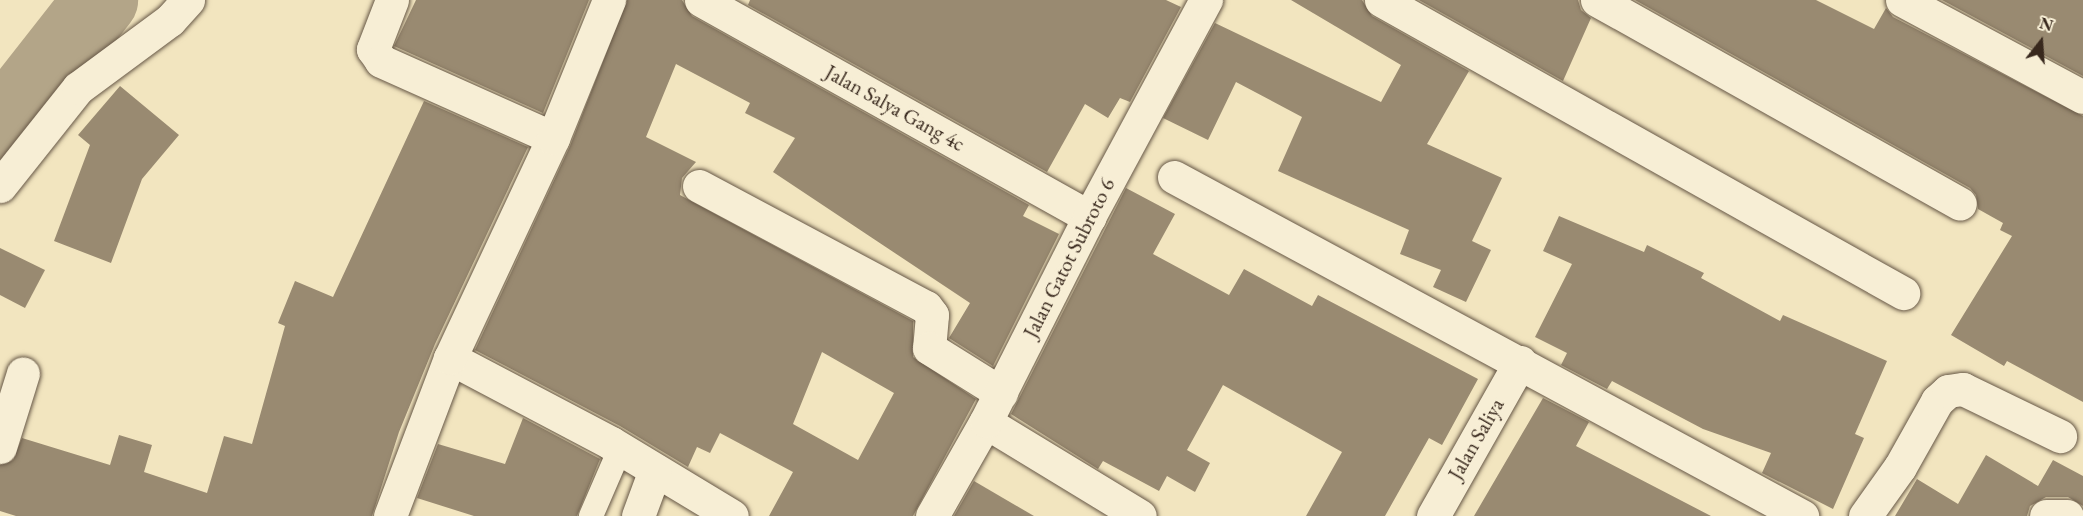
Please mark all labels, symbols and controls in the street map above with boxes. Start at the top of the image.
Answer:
north arrow [2011,12,2071,72]
text: N [2037,12,2056,36]
street label: Jalan Salya Gang 4c [821,59,969,157]
street label: Jalan Gatot Subroto 6 [1018,174,1120,342]
street label: Jalan Saliya [1443,394,1509,484]

